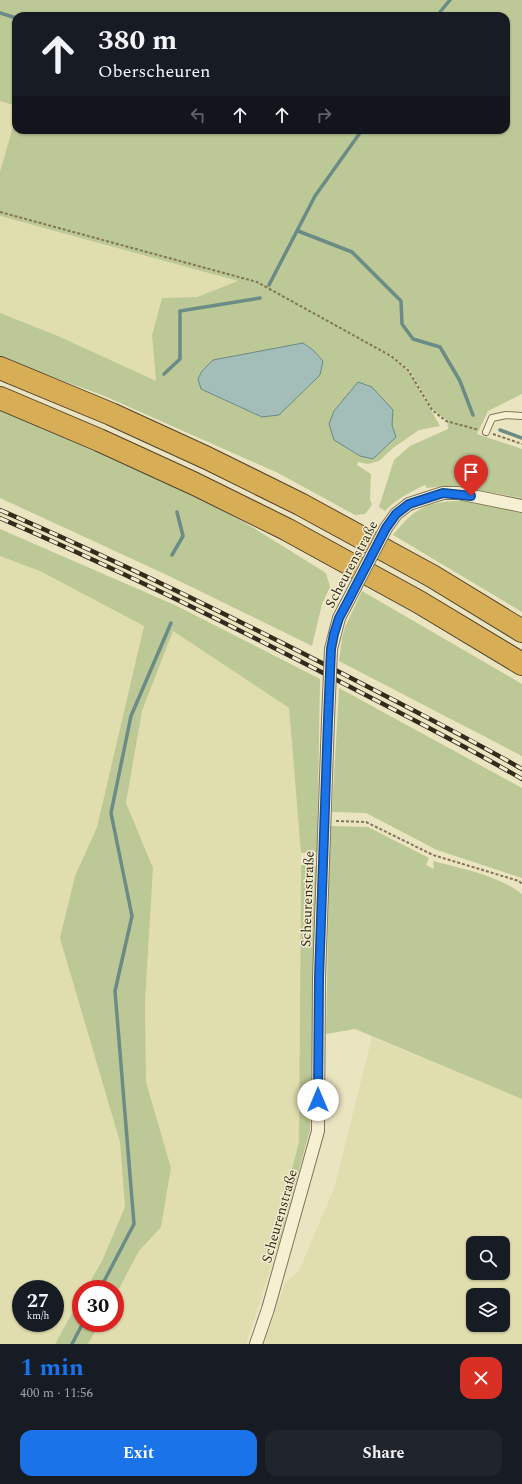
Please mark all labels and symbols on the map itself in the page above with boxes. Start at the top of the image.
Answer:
pin [454,455,488,496]
street label: Scheurenstraße [320,517,383,612]
street label: Scheurenstraße [295,850,320,948]
position arrow [297,1079,339,1121]
street label: Scheurenstraße [256,1167,303,1265]
speed limit sign: 30 [72,1280,124,1332]

